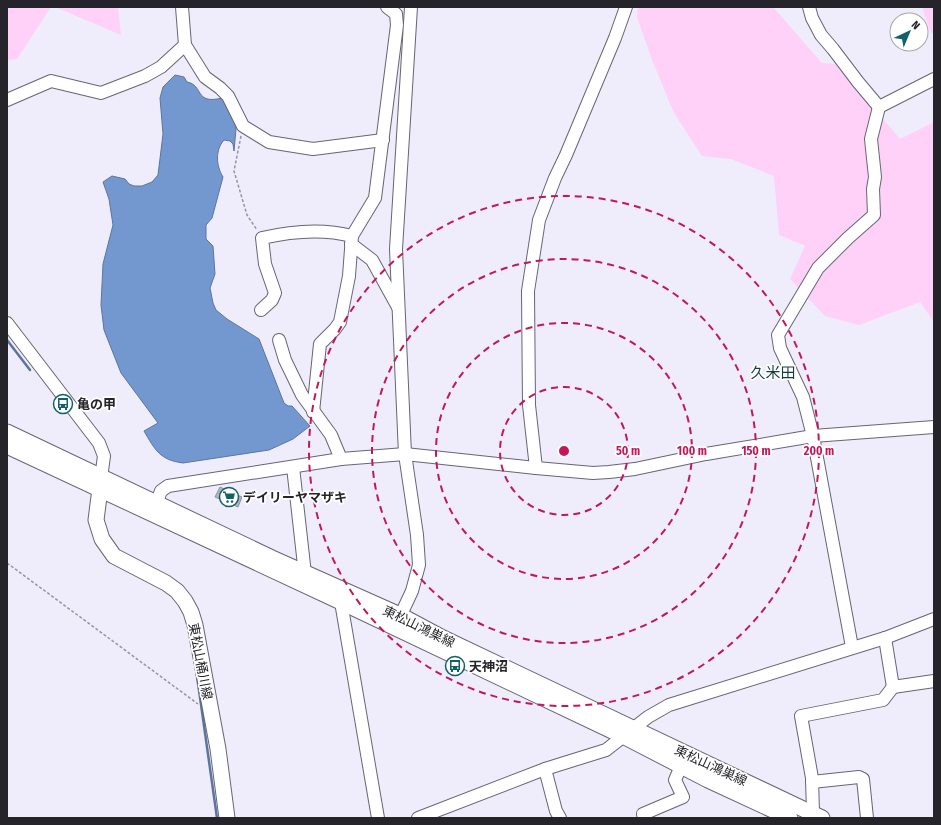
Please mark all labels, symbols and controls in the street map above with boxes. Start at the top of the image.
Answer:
north arrow [889,12,929,52]
text: N [909,18,922,32]
district label: 久米田 [750,364,796,382]
bus stop icon: 亀の甲 [52,393,74,415]
place label: 亀の甲 [77,397,116,412]
centre of rings [557,444,571,458]
text: 50 m [616,444,640,458]
text: 100 m [677,444,707,458]
text: 150 m [741,444,771,458]
text: 200 m [803,444,834,458]
supermarket icon: デイリーヤマザキ [218,486,240,508]
place label: デイリーヤマザキ [243,490,347,505]
street label: 東松山鴻巣線 [380,603,457,650]
street label: 東松山桶川線 [186,621,215,701]
bus stop icon: 天神沼 [444,655,466,677]
place label: 天神沼 [469,659,508,674]
street label: 東松山鴻巣線 [672,742,749,789]

